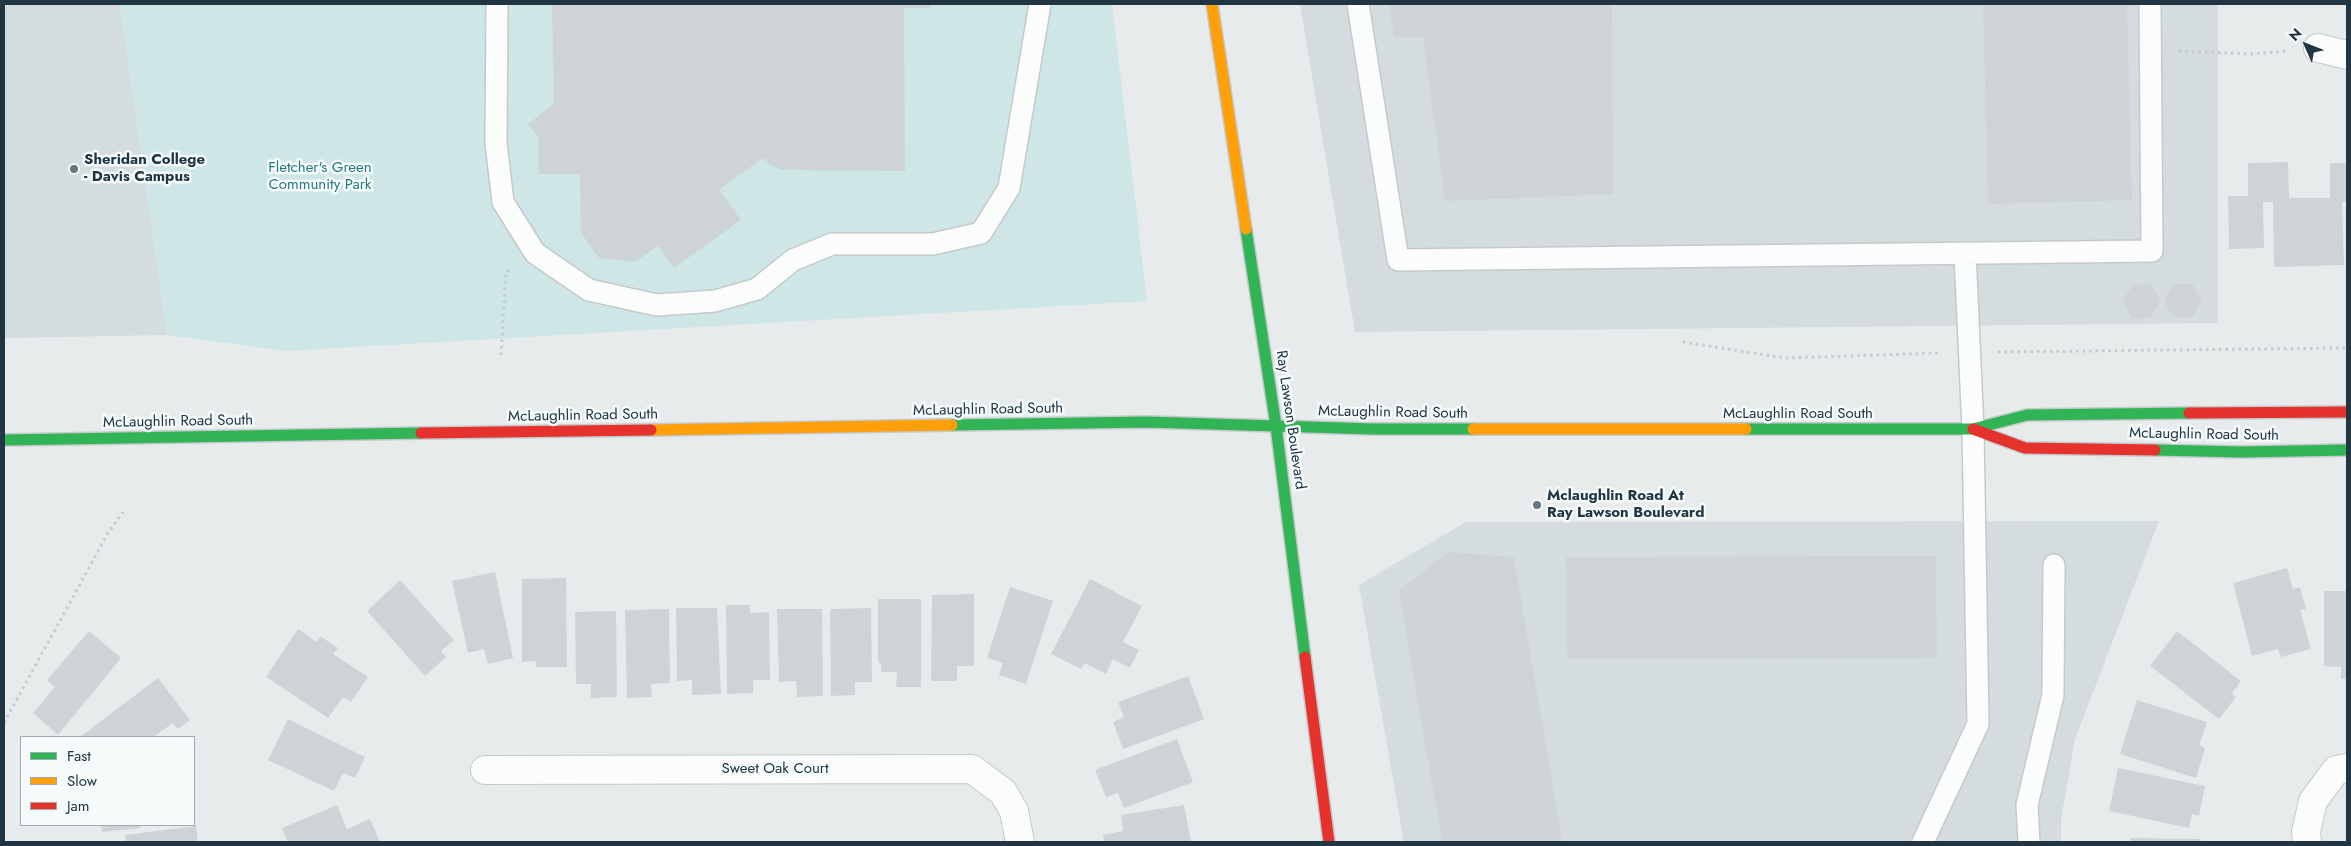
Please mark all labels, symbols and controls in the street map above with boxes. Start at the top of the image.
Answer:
north arrow [2281,20,2331,70]
text: N [2284,24,2306,46]
place label: Sheridan College - Davis Campus [84,151,205,186]
park label: Fletcher's Green Community Park [268,159,372,194]
marker: Sheridan College - Davis Campus [68,163,80,175]
street label: Ray Lawson Boulevard [1271,349,1309,491]
street label: McLaughlin Road South [913,400,1063,420]
street label: McLaughlin Road South [1318,403,1468,423]
street label: McLaughlin Road South [1723,405,1873,423]
street label: McLaughlin Road South [508,406,658,426]
street label: McLaughlin Road South [103,412,253,432]
street label: McLaughlin Road South [2129,425,2279,445]
place label: Mclaughlin Road At Ray Lawson Boulevard [1547,487,1704,522]
marker: Mclaughlin Road At Ray Lawson Boulevard [1531,499,1543,511]
legend [20,736,195,826]
text: Fast [67,745,91,767]
street label: Sweet Oak Court [722,760,828,778]
text: Slow [67,770,97,792]
text: Jam [67,795,90,817]

